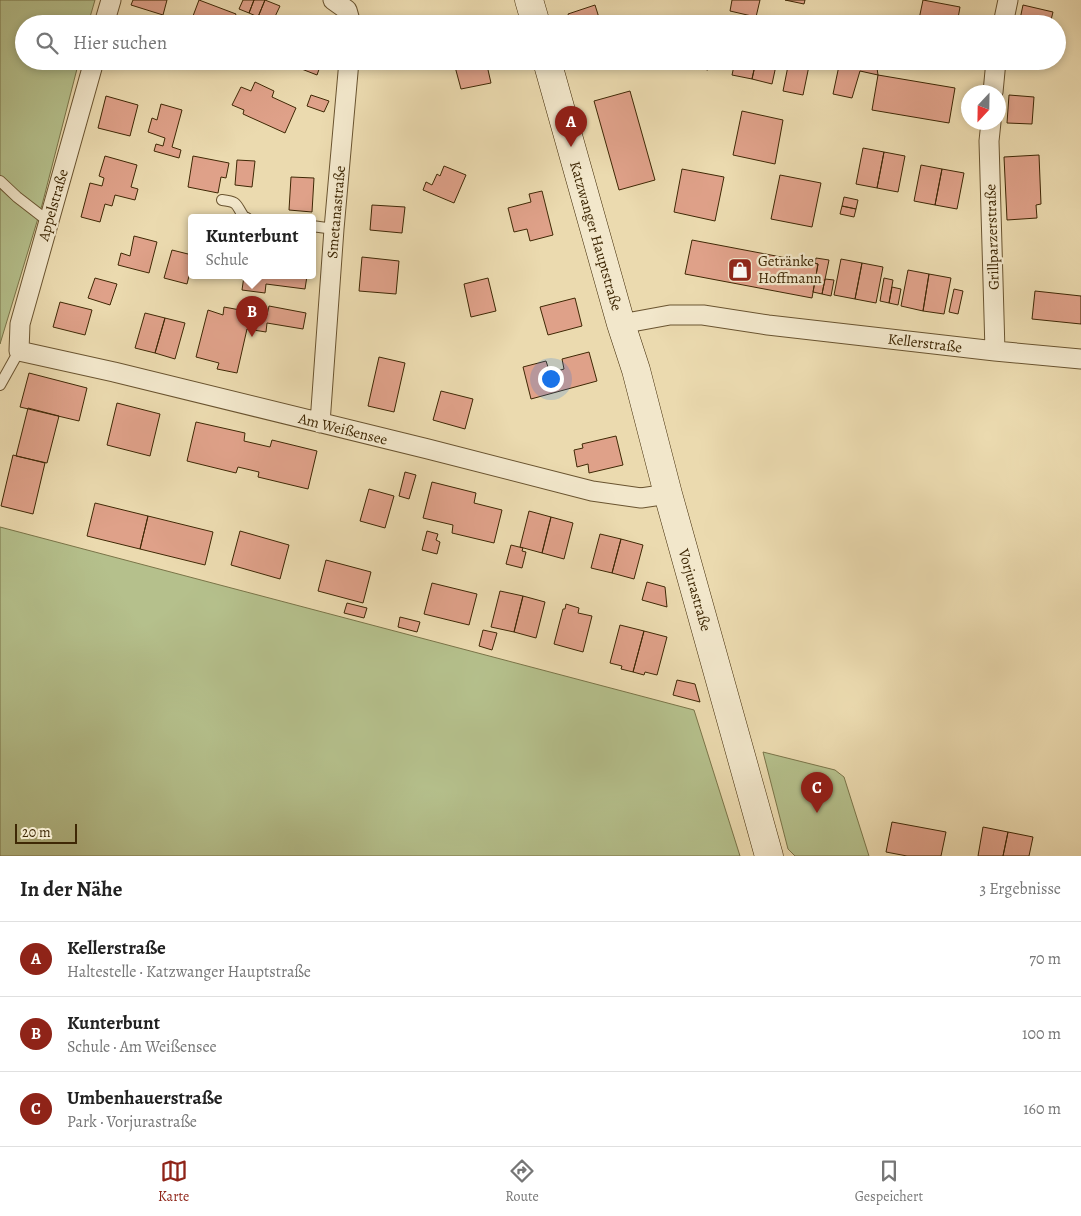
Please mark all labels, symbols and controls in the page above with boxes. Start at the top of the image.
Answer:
search box [15,15,1066,70]
icon: search [33,29,61,57]
text: Hier suchen [73,30,167,56]
north arrow [961,85,1006,130]
pin: A [555,106,587,147]
street label: Katzwanger Hauptstraße [565,159,627,313]
street label: Smetanastraße [322,164,350,259]
street label: Appelstraße [33,166,73,244]
street label: Grillparzerstraße [980,183,1004,290]
popup [188,214,316,279]
text: Kunterbunt [206,223,298,249]
text: Schule [206,249,249,271]
place label: Getränke Hoffmann [758,251,822,288]
shop icon: Getränke Hoffmann [727,257,753,283]
pin: B [236,296,268,337]
street label: Kellerstraße [887,329,964,358]
your location [538,366,564,392]
street label: Am Weißensee [295,408,390,450]
street label: Vorjurastraße [673,546,716,634]
pin: C [801,772,833,813]
scale bar [15,821,78,844]
text: 20 m [22,823,51,842]
text: In der Nähe [20,875,122,903]
text: 3 Ergebnisse [979,878,1061,900]
text: Kellerstraße [67,935,166,961]
text: A [31,948,41,970]
text: 70 m [1029,948,1061,970]
text: Haltestelle · Katzwanger Hauptstraße [67,961,311,983]
text: Kunterbunt [67,1010,160,1036]
text: B [31,1023,41,1045]
text: 100 m [1022,1023,1061,1045]
text: Schule · Am Weißensee [67,1036,217,1058]
text: Umbenhauerstraße [67,1085,223,1111]
text: C [31,1098,41,1120]
text: 160 m [1023,1098,1061,1120]
text: Park · Vorjurastraße [67,1111,197,1133]
tab: Karte [158,1157,189,1206]
tab: Route [505,1157,539,1206]
tab: Gespeichert [855,1157,923,1206]

